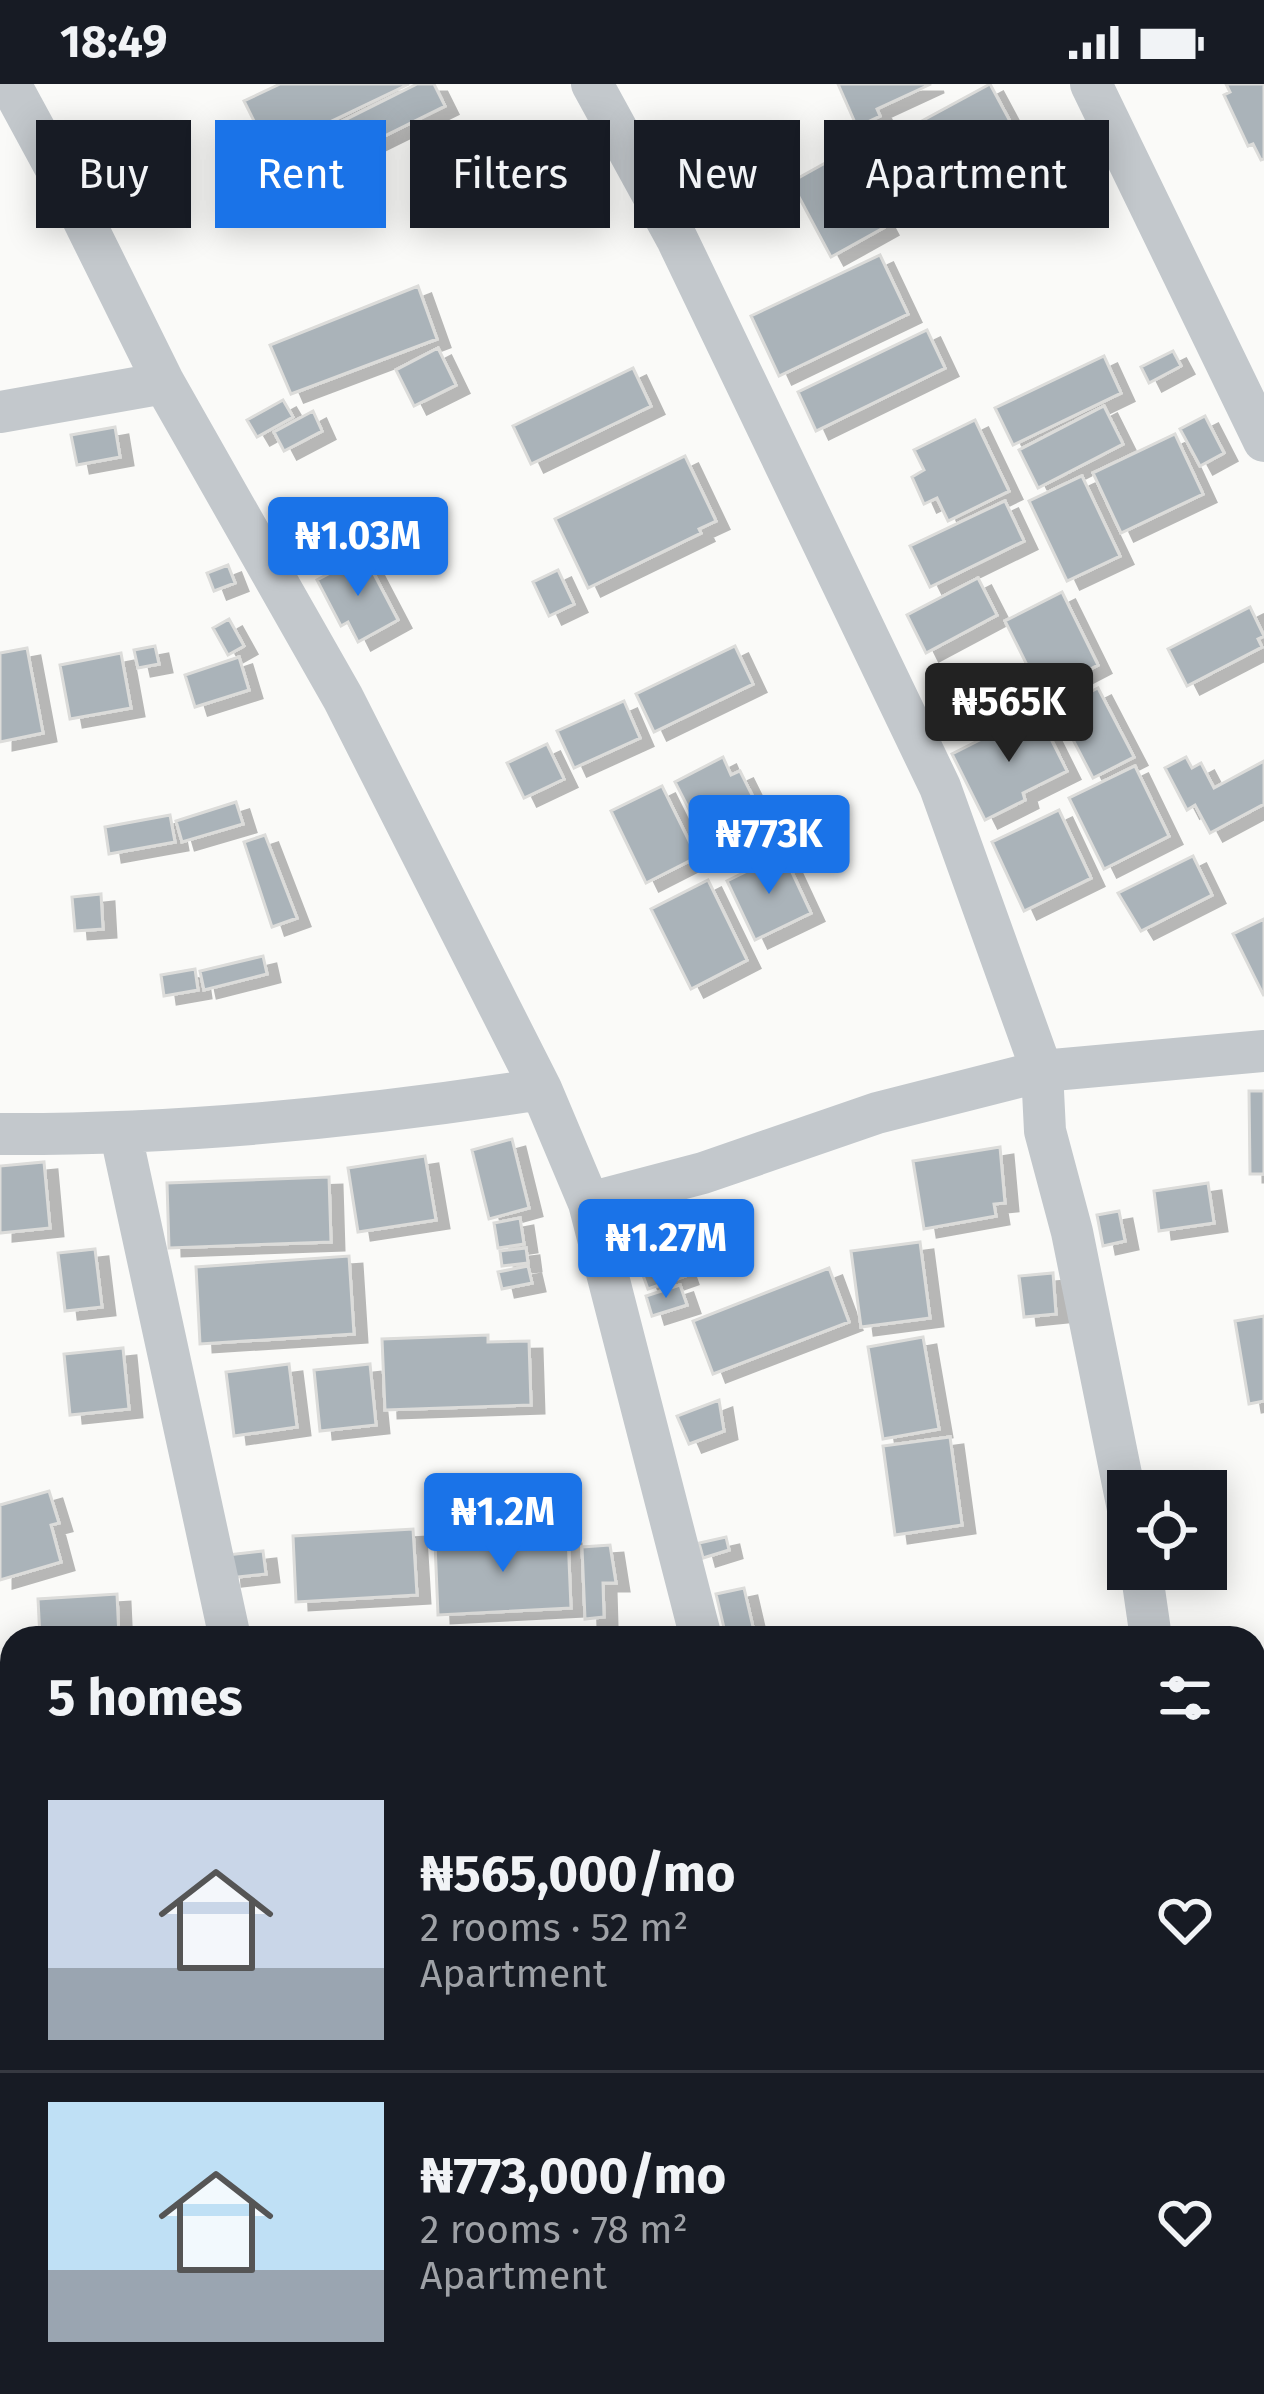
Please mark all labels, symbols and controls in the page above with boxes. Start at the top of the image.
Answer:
text: 18:49 [60,15,167,69]
chip: Buy [36,120,191,228]
chip: Rent [215,120,386,228]
chip: Filters [410,120,610,228]
chip: New [634,120,800,228]
chip: Apartment [824,120,1109,228]
pin: ₦1.03M [260,497,456,599]
text: ₦1.03M [295,513,421,559]
pin: ₦565K [925,663,1093,765]
text: ₦565K [952,679,1066,725]
pin: ₦773K [685,795,853,897]
text: ₦773K [716,811,822,857]
pin: ₦1.27M [568,1199,764,1301]
text: ₦1.27M [605,1215,727,1261]
map controls [1107,1470,1227,1590]
button: locate [1107,1470,1227,1590]
pin: ₦1.2M [419,1473,587,1575]
text: ₦1.2M [451,1489,555,1535]
icon: filters [1152,1665,1218,1731]
text: 5 homes [48,1667,243,1729]
text: ₦565,000/mo [420,1843,736,1905]
icon: home [144,1848,288,1992]
icon: heart [1152,1887,1218,1953]
text: 2 rooms · 52 m² [420,1905,688,1951]
text: Apartment [420,1951,607,1997]
text: ₦773,000/mo [420,2145,726,2207]
icon: home [144,2150,288,2294]
icon: heart [1152,2189,1218,2255]
text: 2 rooms · 78 m² [420,2207,688,2253]
text: Apartment [420,2253,607,2299]

